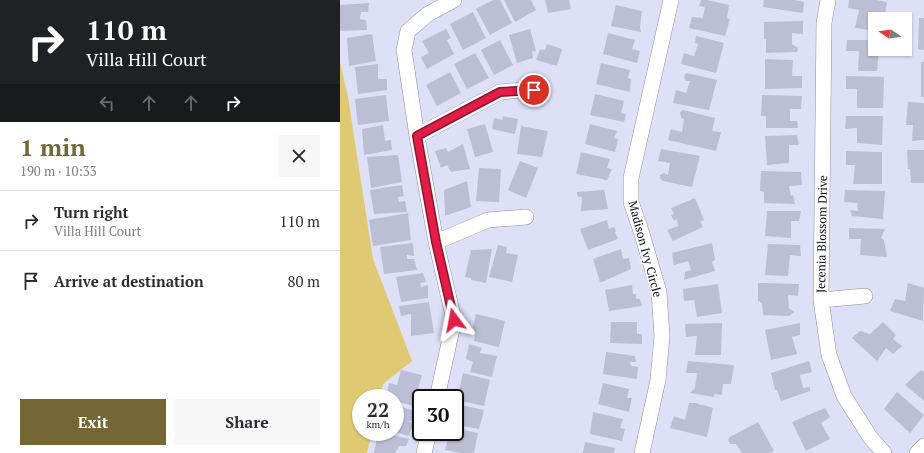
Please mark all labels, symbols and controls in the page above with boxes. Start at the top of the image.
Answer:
text: 110 m [86,11,167,48]
north arrow [868,12,912,56]
map controls [868,12,912,56]
icon: right [20,16,72,68]
text: Villa Hill Court [86,47,207,71]
pin [517,73,551,107]
icon: arrive [523,79,545,101]
icon: left [96,92,118,114]
icon: ahead [138,92,160,114]
icon: ahead [180,92,202,114]
icon: right [222,92,244,114]
text: 1 min [20,131,86,163]
button: close [278,135,320,177]
text: 190 m · 10:33 [20,162,97,180]
street label: Jecenia Blossom Drive [813,175,830,293]
street label: Madison Ivy Circle [625,199,666,299]
text: Turn right [54,202,129,222]
icon: right [20,210,42,232]
text: 110 m [279,211,320,231]
text: Villa Hill Court [54,222,141,240]
icon: arrive [20,270,42,292]
text: Arrive at destination [54,271,204,291]
text: 80 m [287,271,320,291]
position arrow [433,299,475,341]
speed limit sign: 30 [412,389,464,441]
text: 22 [367,396,389,423]
button: Exit [20,399,166,445]
button: Share [174,399,320,445]
text: km/h [366,418,390,431]

